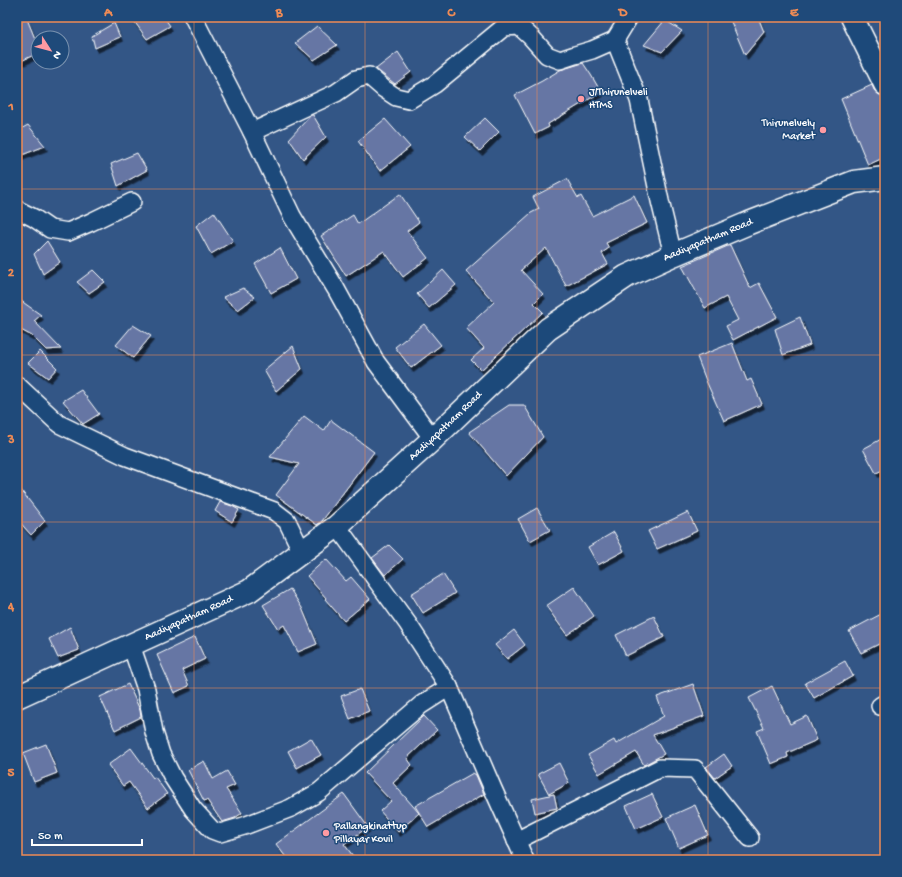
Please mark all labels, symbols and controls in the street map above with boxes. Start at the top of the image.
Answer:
text: A [103,6,113,21]
text: B [275,6,284,21]
text: C [446,6,456,21]
text: D [618,6,628,21]
text: E [790,6,799,21]
north arrow [30,30,70,70]
text: N [50,48,63,61]
place label: J/Thirunelveli HTMS [589,87,648,112]
marker: J/Thirunelveli HTMS [576,94,586,104]
text: 1 [7,100,14,115]
place label: Thirunelvely Market [761,118,816,143]
marker: Thirunelvely Market [818,125,828,135]
street label: Aadiyapatham Road [662,216,756,264]
text: 2 [8,266,15,281]
street label: Aadiyapatham Road [407,388,486,463]
text: 3 [7,433,15,448]
street label: Aadiyapatham Road [143,593,236,644]
text: 4 [7,600,15,615]
text: 5 [8,766,15,781]
scale bar [32,821,142,847]
place label: Pallangkinattup Pillayar Kovil [333,821,407,846]
marker: Pallangkinattup Pillayar Kovil [321,828,331,838]
text: 50 m [38,830,63,844]

